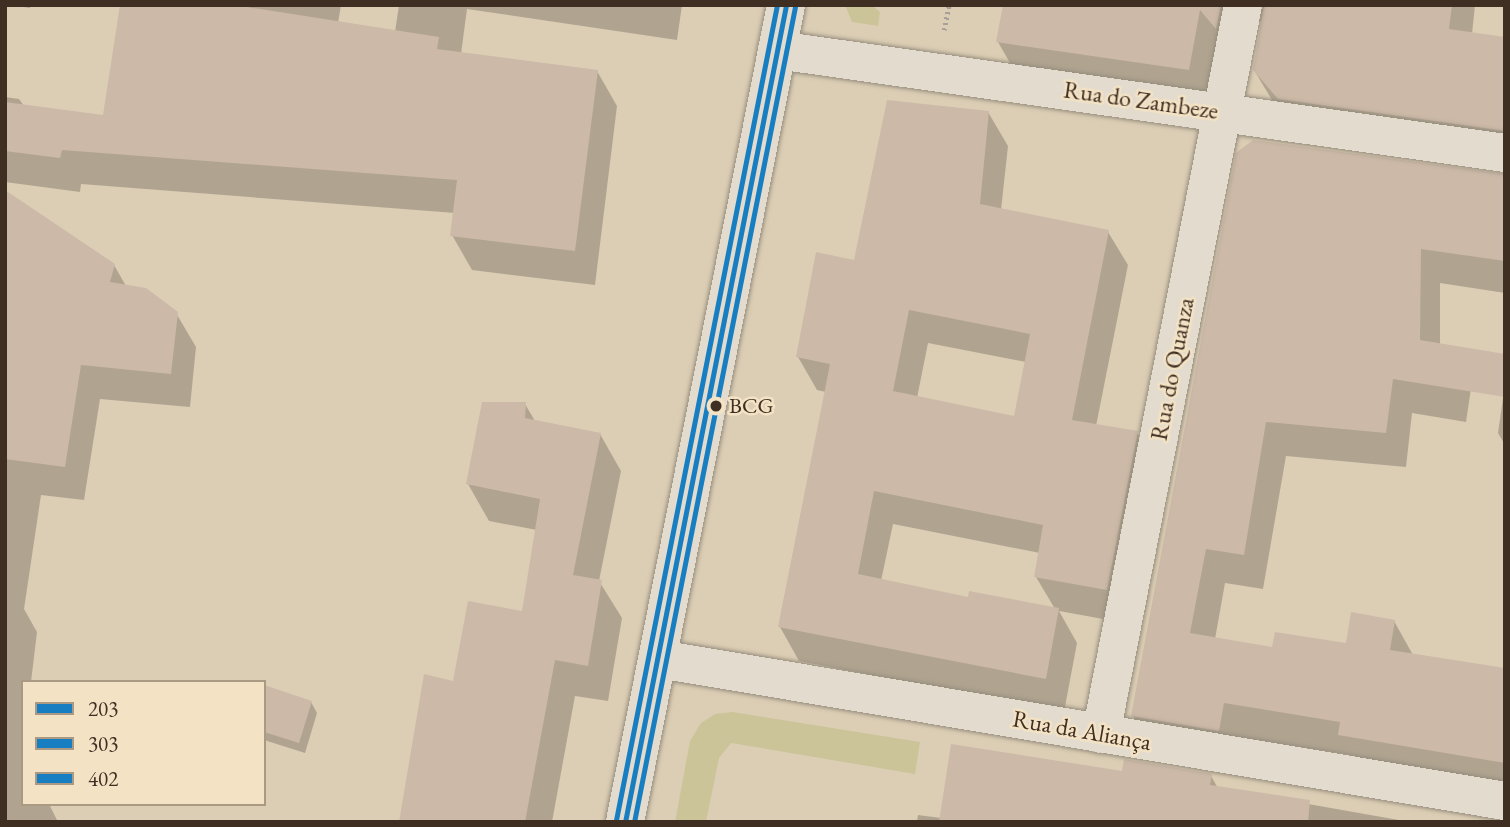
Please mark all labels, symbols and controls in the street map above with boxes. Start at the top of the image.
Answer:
street label: Rua do Zambeze [1062,75,1220,125]
street label: Rua do Quanza [1144,295,1200,443]
place label: BCG [729,393,774,419]
marker: BCG [709,399,723,413]
legend [21,680,266,806]
text: 203 [88,695,118,722]
street label: Rua da Aliança [1010,704,1154,756]
text: 303 [88,730,118,757]
text: 402 [88,765,118,792]

